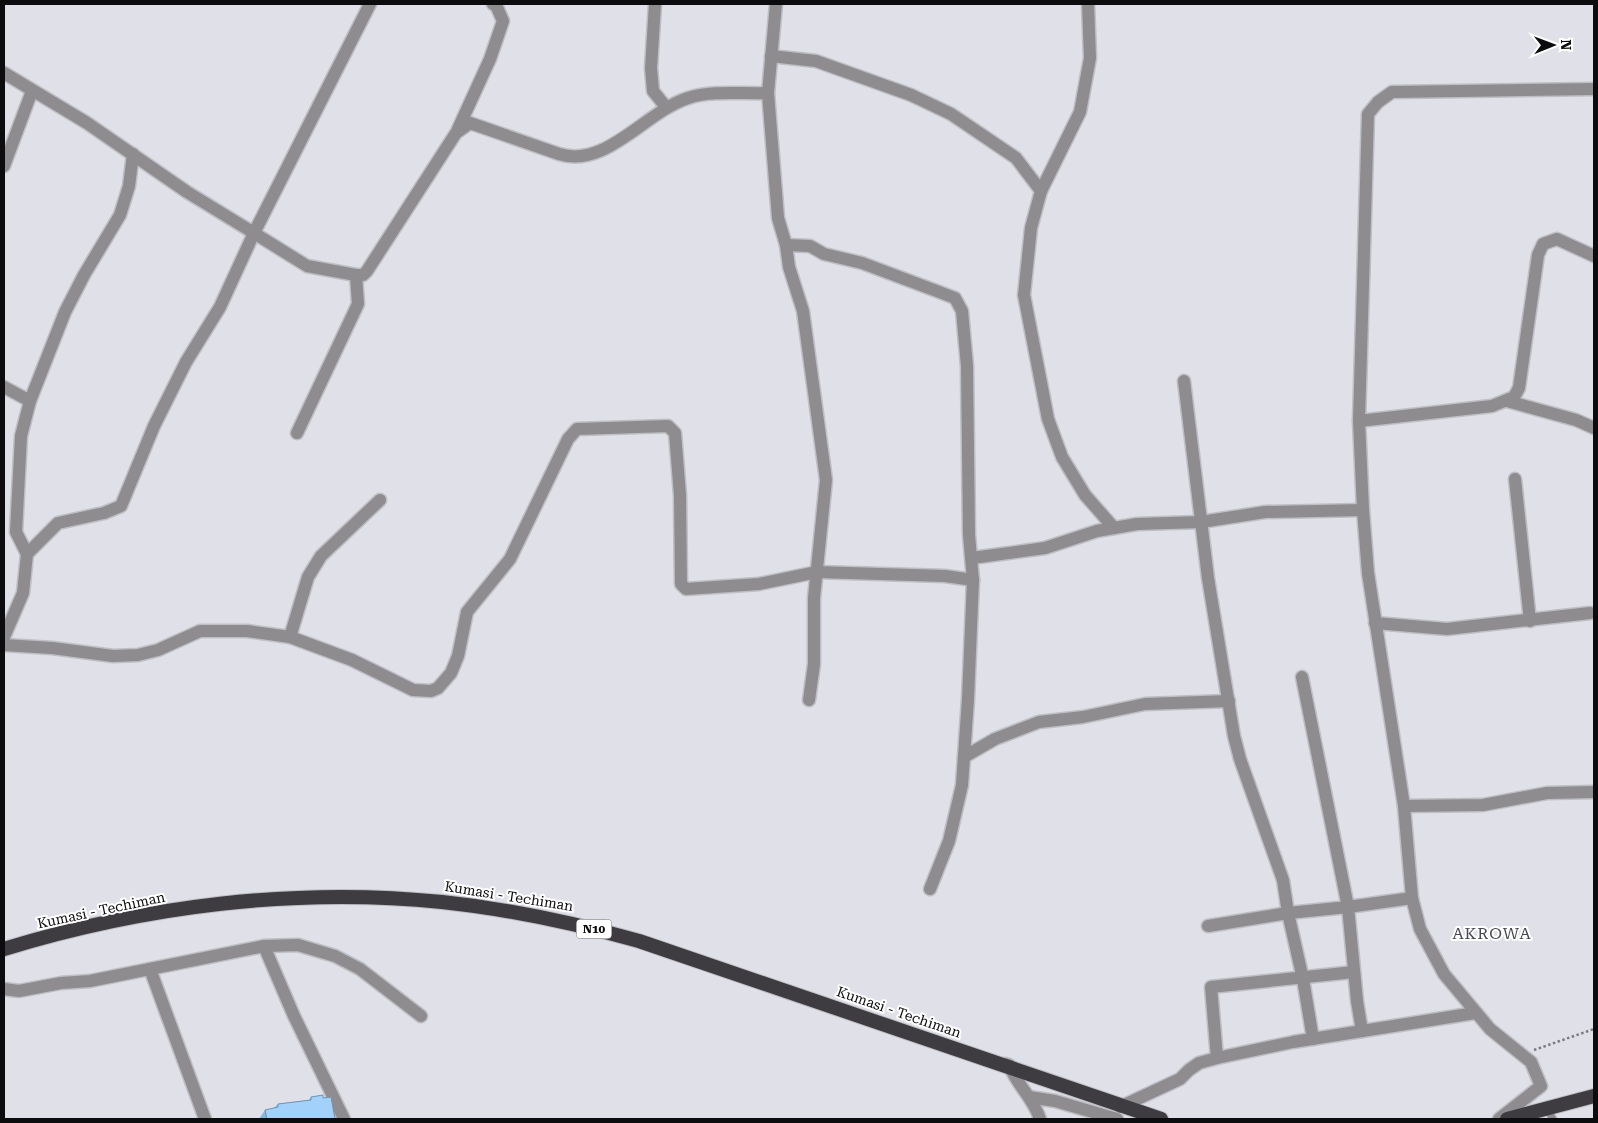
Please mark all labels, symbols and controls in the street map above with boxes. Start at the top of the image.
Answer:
north arrow [1528,20,1578,70]
text: N [1558,39,1574,51]
street label: Kumasi - Techiman [443,878,575,914]
street label: Kumasi - Techiman [36,889,166,931]
road number: N10 [576,920,612,939]
district label: AKROWA [1452,924,1532,943]
street label: Kumasi - Techiman [835,983,963,1041]

